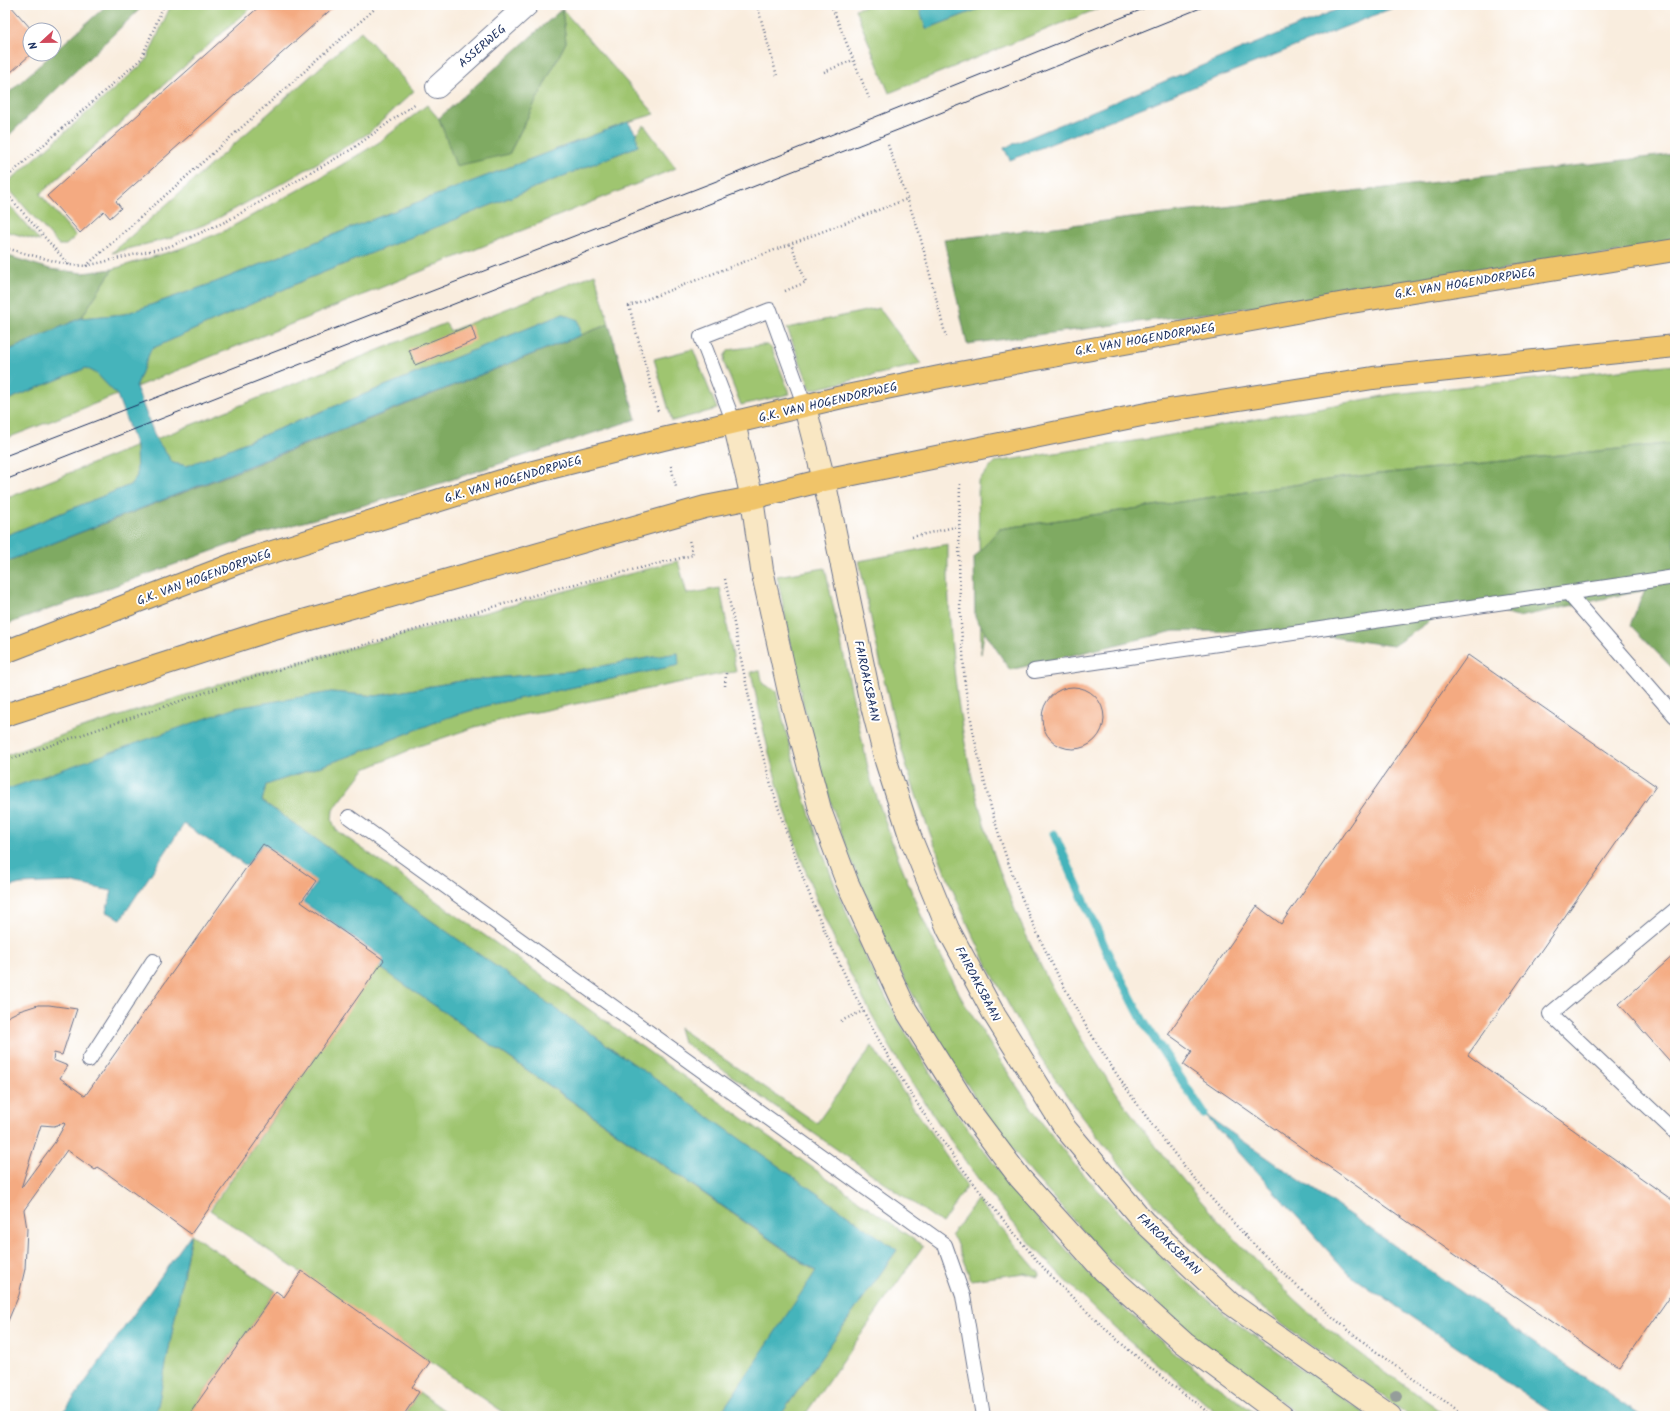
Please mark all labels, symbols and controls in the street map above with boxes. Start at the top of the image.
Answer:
street label: ASSERWEG [454,20,510,73]
north arrow [22,22,62,62]
text: N [24,39,43,52]
street label: G.K. VAN HOGENDORPWEG [1394,263,1537,304]
street label: G.K. VAN HOGENDORPWEG [1074,318,1217,361]
street label: G.K. VAN HOGENDORPWEG [757,377,899,428]
street label: G.K. VAN HOGENDORPWEG [442,451,584,508]
street label: G.K. VAN HOGENDORPWEG [134,544,274,611]
street label: FAIROAKSBAAN [849,639,884,724]
street label: FAIROAKSBAAN [950,943,1005,1025]
street label: FAIROAKSBAAN [1132,1209,1205,1280]

